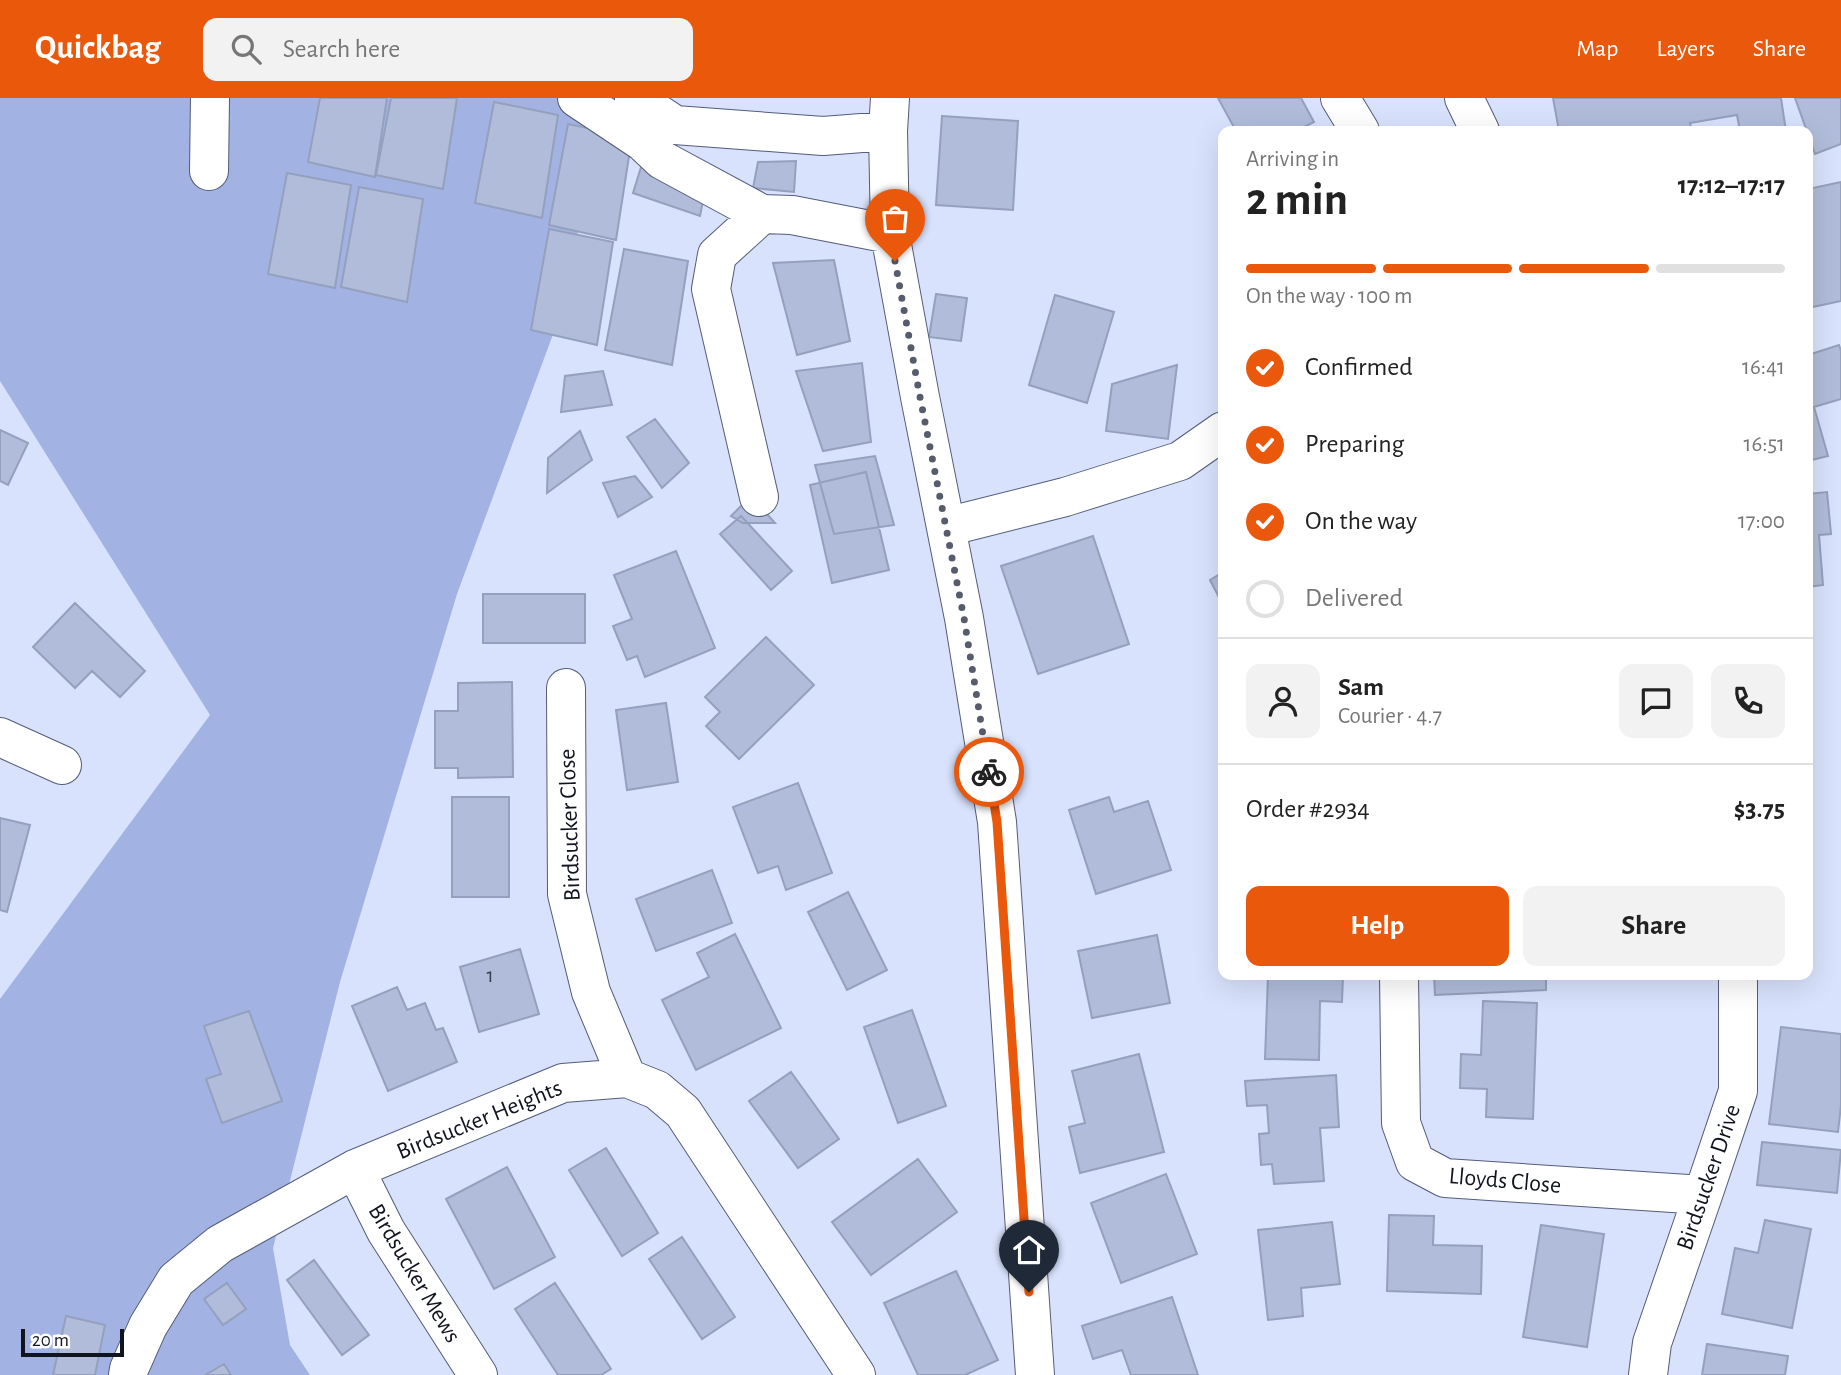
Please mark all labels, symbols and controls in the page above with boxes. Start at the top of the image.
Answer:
search box [203,18,693,81]
icon: search [227,30,265,68]
text: Quickbag [35,32,161,65]
text: Search here [283,36,400,62]
text: Map [1576,37,1618,61]
text: Layers [1656,37,1715,61]
text: Share [1753,37,1806,61]
text: Arriving in [1246,148,1339,171]
text: 17:12–17:17 [1678,172,1785,198]
text: 2 min [1246,177,1348,223]
pin [865,189,925,261]
icon: bag [876,200,914,238]
text: On the way · 100 m [1246,285,1413,308]
icon: check [1246,349,1284,387]
text: Confirmed [1305,354,1413,380]
text: 16:41 [1742,356,1785,379]
icon: check [1246,426,1284,464]
text: Preparing [1305,431,1404,457]
text: 16:51 [1743,433,1785,456]
icon: check [1246,503,1284,541]
text: On the way [1305,508,1417,534]
text: 17:00 [1738,510,1785,533]
text: Delivered [1305,585,1403,611]
button: person [1246,664,1320,738]
button: chat [1619,664,1693,738]
button: phone [1711,664,1785,738]
text: Sam [1338,674,1384,700]
text: Courier · 4.7 [1338,705,1442,728]
courier [954,737,1024,807]
street label: Birdsucker Close [555,748,585,902]
icon: bike [970,753,1008,791]
text: Order #2934 [1246,796,1370,822]
text: $3.75 [1734,796,1785,822]
button: Help [1246,886,1509,966]
button: Share [1523,886,1785,966]
house number: 1 [486,965,494,986]
street label: Birdsucker Heights [393,1076,565,1164]
street label: Birdsucker Drive [1673,1101,1745,1253]
street label: Lloyds Close [1448,1164,1562,1198]
street label: Birdsucker Mews [363,1200,465,1347]
pin [999,1220,1059,1292]
icon: home [1010,1231,1048,1269]
scale bar [21,1326,124,1358]
text: 20 m [32,1331,69,1350]

